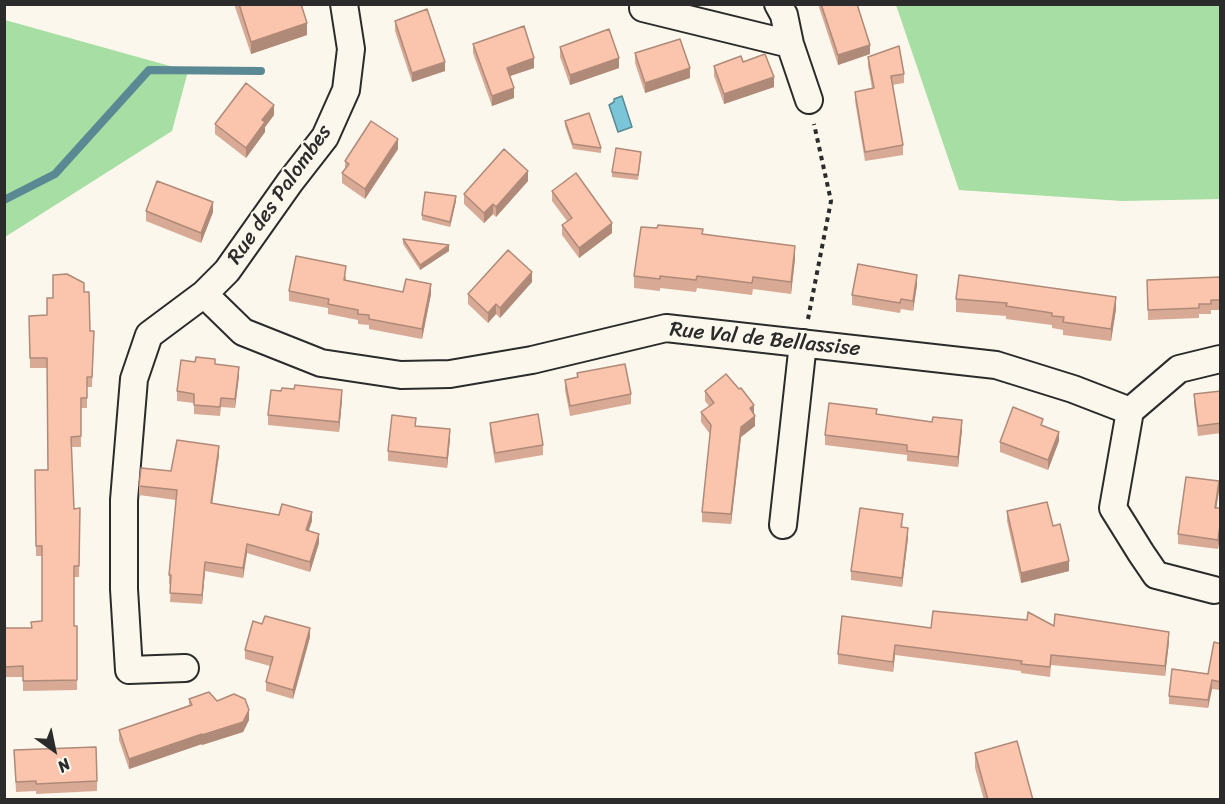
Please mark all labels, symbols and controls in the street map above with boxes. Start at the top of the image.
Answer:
street label: Rue des Palombes [223,120,337,270]
street label: Rue Val de Bellassise [668,317,862,363]
north arrow [24,720,84,780]
text: N [52,750,77,781]

